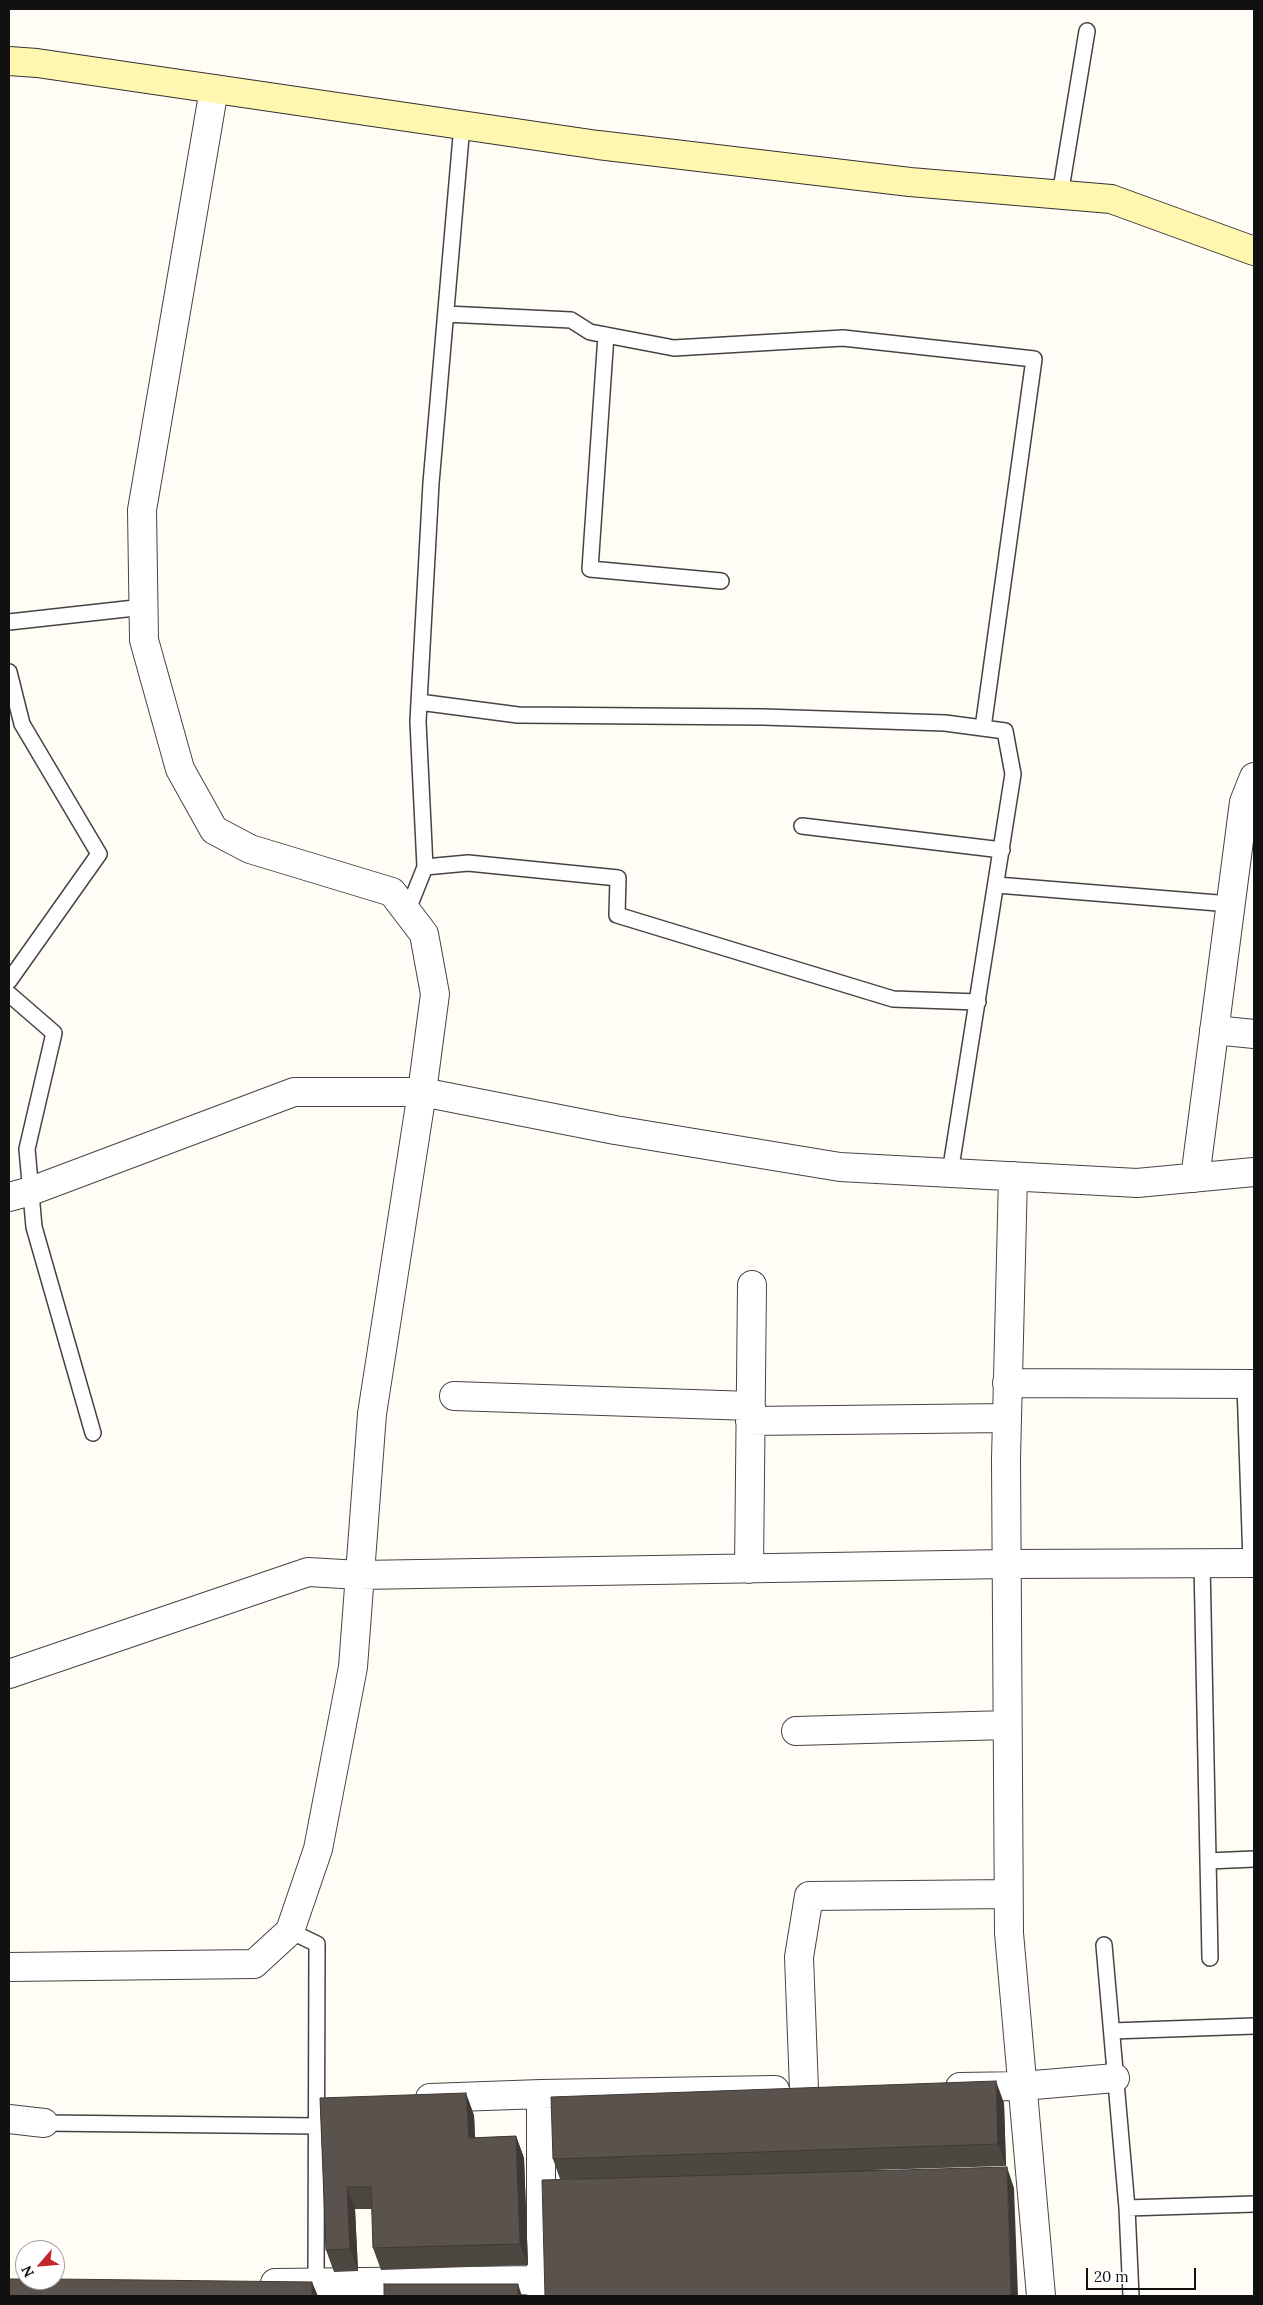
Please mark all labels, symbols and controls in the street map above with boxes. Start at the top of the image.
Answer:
north arrow [15,2240,65,2290]
scale bar [1088,2258,1198,2290]
text: N [17,2262,38,2280]
text: 20 m [1094,2267,1129,2286]

